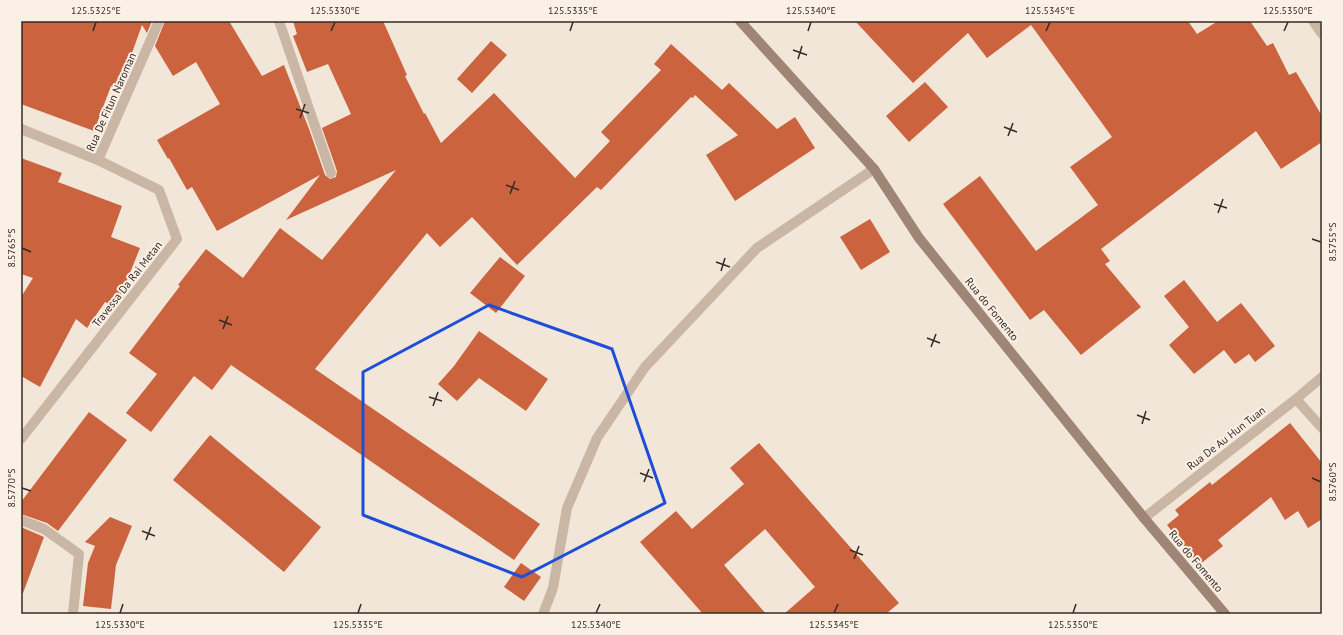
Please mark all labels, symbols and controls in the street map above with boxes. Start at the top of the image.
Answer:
text: 125.5325°E [71,4,121,17]
text: 125.5330°E [310,4,360,17]
text: 125.5335°E [548,4,598,17]
text: 125.5340°E [786,4,836,17]
text: 125.5345°E [1025,4,1075,17]
text: 125.5350°E [1263,4,1313,17]
street label: Rua De Fitun Naroman [83,50,139,154]
text: 8.5755°S [1326,223,1339,261]
text: 8.5765°S [5,229,18,267]
street label: Travessa Da Rai Metan [89,238,165,330]
street label: Rua do Fomento [962,275,1022,343]
street label: Rua De Au Hun Tuan [1184,403,1268,473]
text: 8.5760°S [1326,463,1339,501]
text: 8.5770°S [5,469,18,507]
street label: Rua do Fomento [1166,527,1226,595]
text: 125.5330°E [95,618,145,631]
text: 125.5335°E [333,618,383,631]
text: 125.5340°E [571,618,621,631]
text: 125.5345°E [809,618,859,631]
text: 125.5350°E [1048,618,1098,631]

